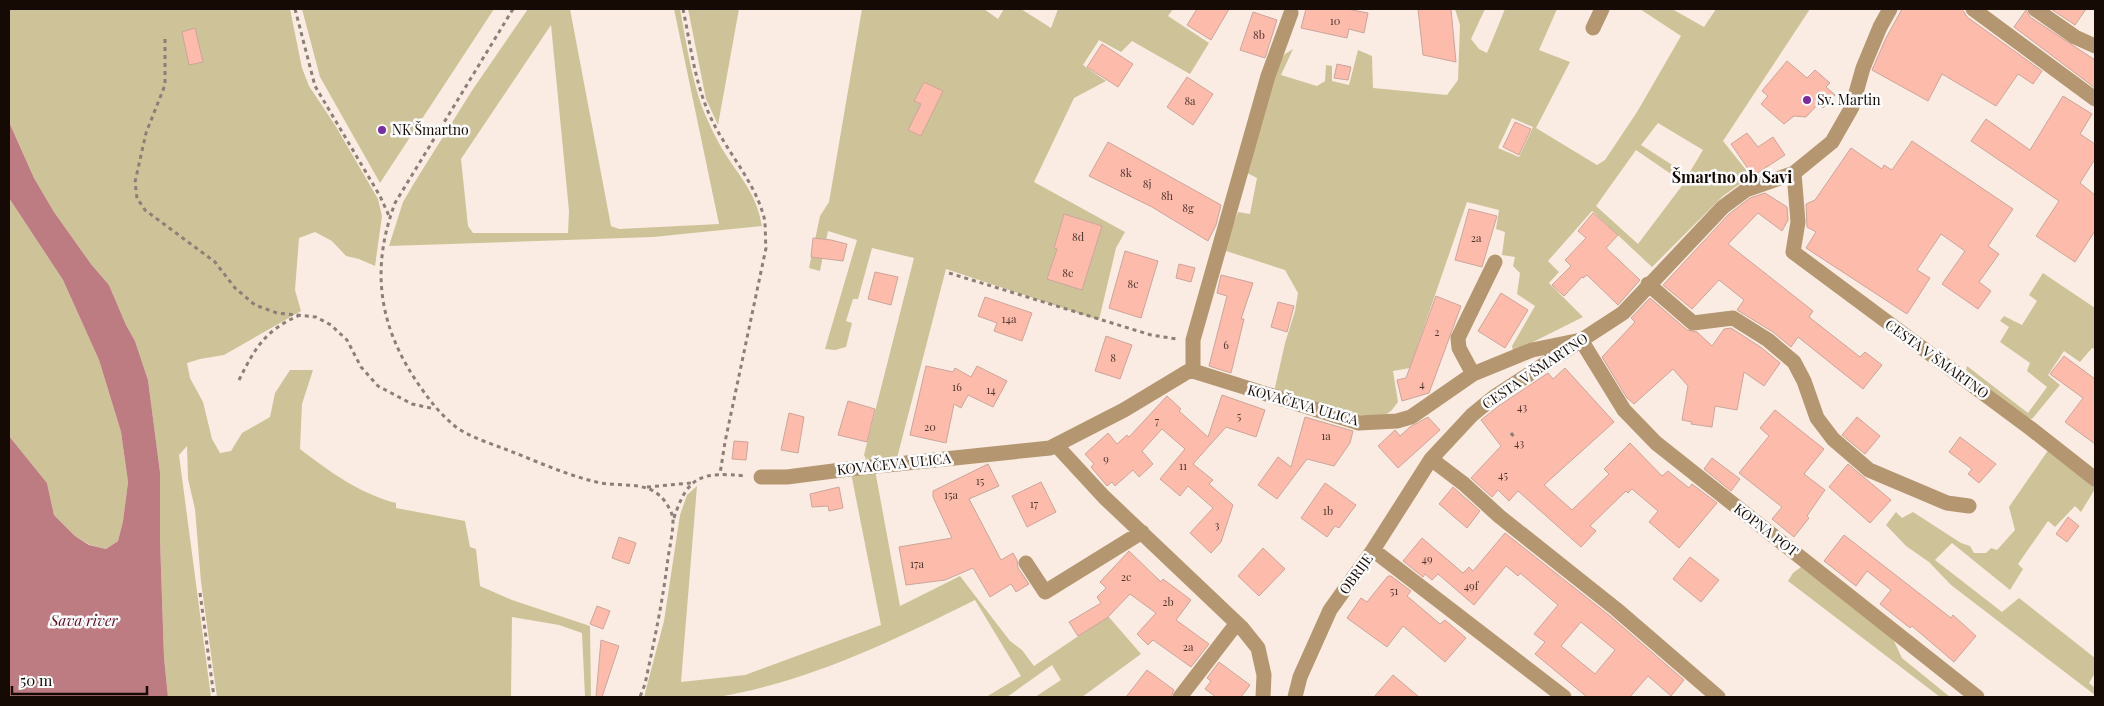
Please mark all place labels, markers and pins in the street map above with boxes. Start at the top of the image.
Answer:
place label: Sv. Martin [1817,90,1881,109]
marker: Sv. Martin [1801,94,1813,106]
place label: NK Šmartno [392,120,469,139]
marker: NK Šmartno [376,124,388,136]

